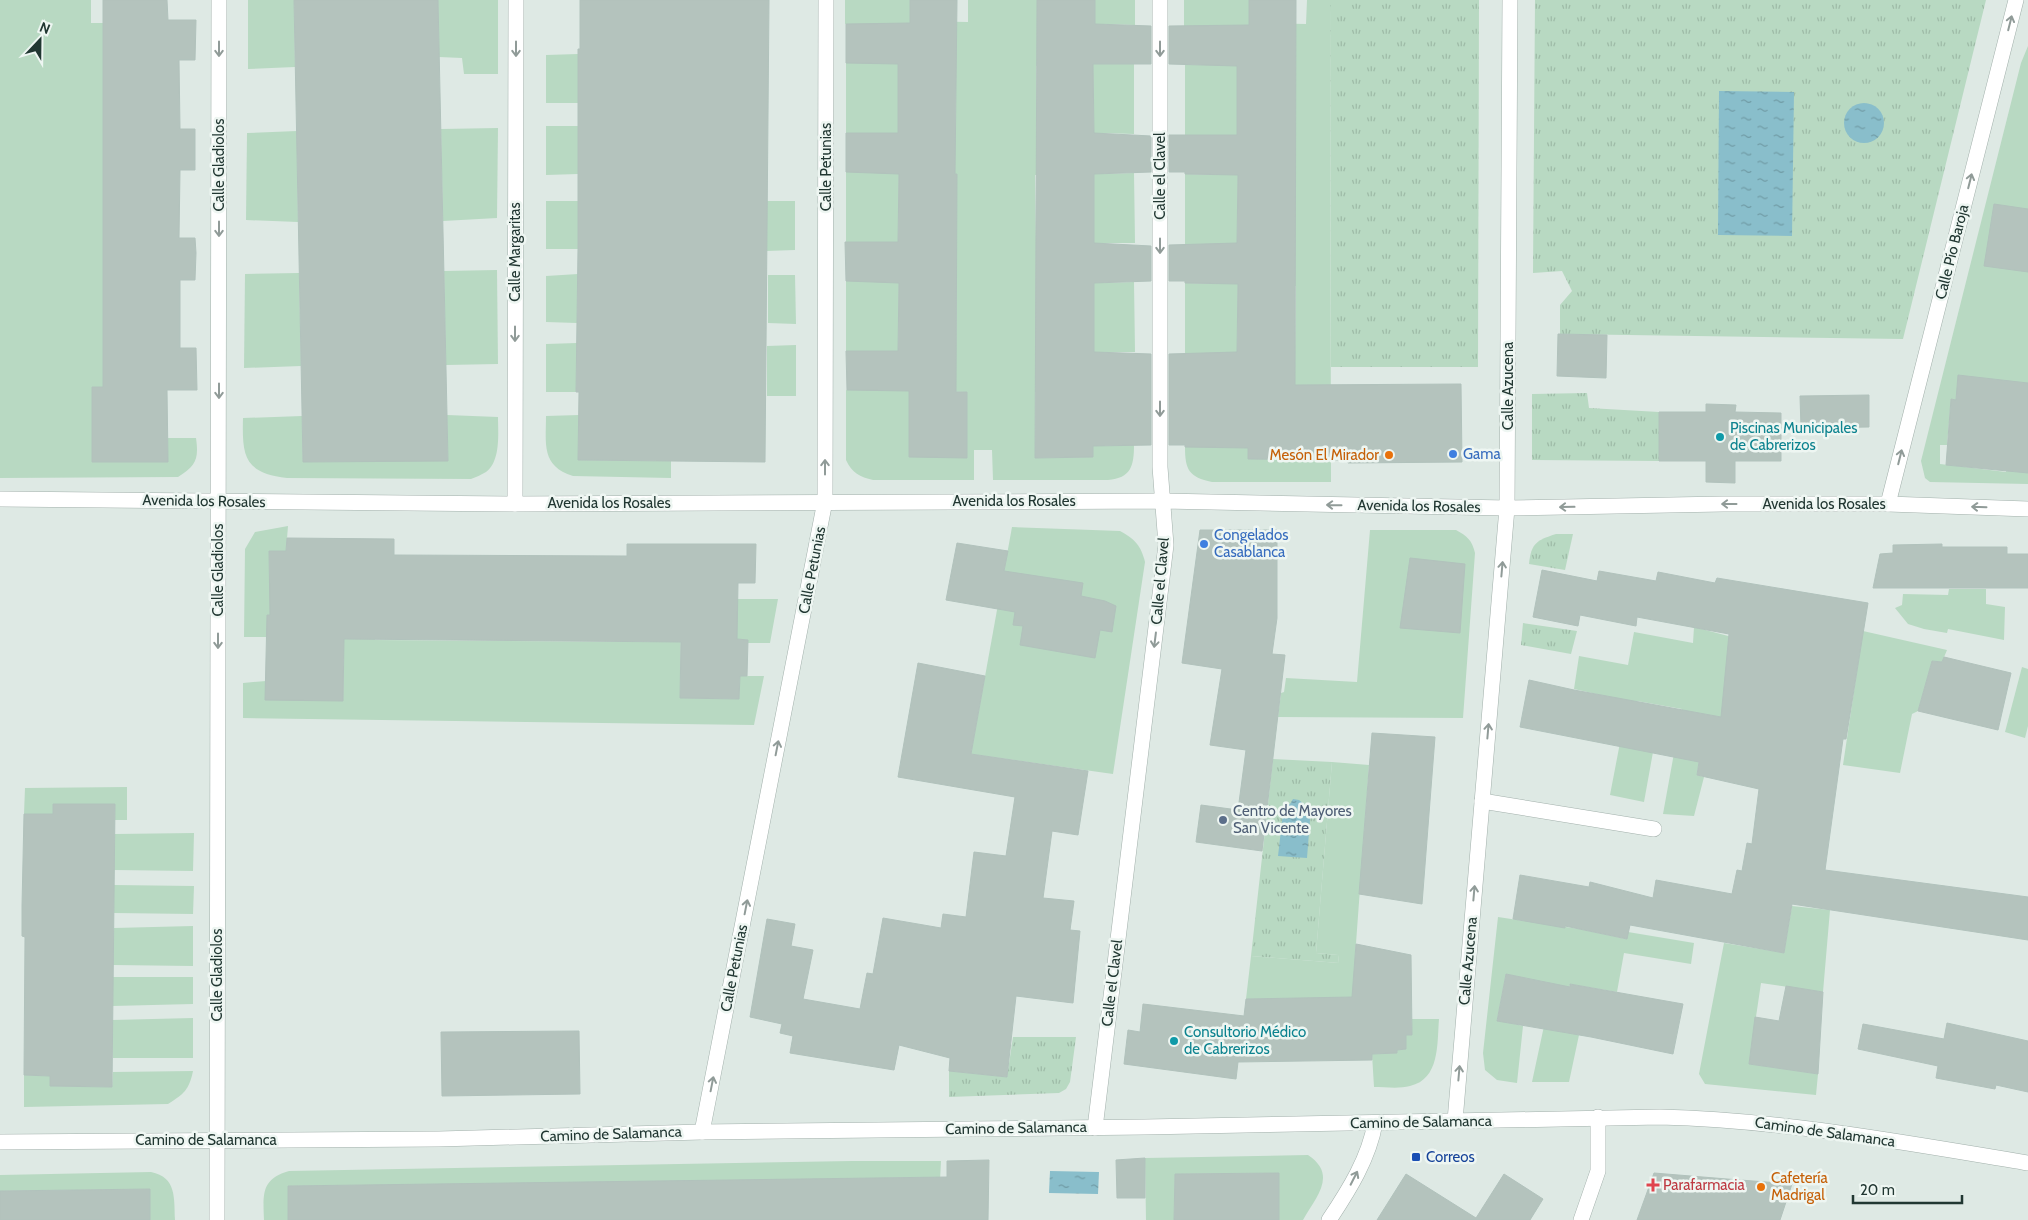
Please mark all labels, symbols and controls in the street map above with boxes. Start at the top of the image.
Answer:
north arrow [15,15,65,65]
one-way arrow [2006,16,2015,32]
text: N [37,18,53,38]
one-way arrow [214,40,224,56]
one-way arrow [511,40,521,56]
one-way arrow [1155,40,1165,56]
street label: Calle Gladiolos [210,119,228,211]
street label: Calle Petunias [817,123,835,211]
street label: Calle el Clavel [1151,132,1169,220]
one-way arrow [1966,173,1975,189]
street label: Calle Margaritas [506,202,524,302]
street label: Calle Pío Baroja [1932,202,1973,301]
one-way arrow [214,220,224,236]
one-way arrow [1155,238,1165,254]
one-way arrow [510,325,520,341]
street label: Calle Azucena [1499,341,1517,430]
one-way arrow [214,382,224,399]
one-way arrow [1155,400,1165,416]
place label: Piscinas Municipales de Cabrerizos [1730,419,1857,454]
marker: Piscinas Municipales de Cabrerizos [1714,431,1726,443]
place label: Gama [1463,445,1501,463]
place label: Mesón El Mirador [1270,446,1379,464]
marker: Gama [1447,448,1459,460]
marker: Mesón El Mirador [1383,449,1395,461]
one-way arrow [1896,449,1905,465]
one-way arrow [821,459,830,475]
street label: Avenida los Rosales [142,491,266,511]
street label: Avenida los Rosales [952,492,1076,510]
street label: Avenida los Rosales [547,494,671,512]
street label: Avenida los Rosales [1762,495,1886,513]
street label: Avenida los Rosales [1357,496,1481,516]
one-way arrow [1722,499,1738,509]
one-way arrow [1327,500,1343,510]
one-way arrow [1559,502,1576,512]
one-way arrow [1972,503,1988,512]
street label: Calle Gladiolos [209,524,227,616]
street label: Calle Petunias [795,525,829,615]
place label: Congelados Casablanca [1214,526,1288,561]
street label: Calle el Clavel [1147,536,1173,625]
marker: Congelados Casablanca [1198,538,1210,550]
one-way arrow [1497,562,1506,578]
one-way arrow [213,632,223,649]
one-way arrow [1149,632,1159,648]
one-way arrow [1483,724,1493,740]
one-way arrow [773,740,783,756]
place label: Centro de Mayores San Vicente [1233,802,1352,837]
marker: Centro de Mayores San Vicente [1217,814,1229,826]
one-way arrow [1469,886,1479,902]
one-way arrow [742,899,751,915]
street label: Calle Azucena [1455,915,1481,1006]
street label: Calle Petunias [717,923,751,1013]
street label: Calle Gladiolos [208,929,226,1021]
street label: Calle el Clavel [1098,938,1126,1027]
place label: Consultorio Médico de Cabrerizos [1184,1023,1306,1058]
marker: Consultorio Médico de Cabrerizos [1168,1035,1180,1047]
one-way arrow [1454,1065,1464,1081]
one-way arrow [707,1076,717,1092]
street label: Camino de Salamanca [1350,1112,1493,1132]
street label: Camino de Salamanca [1754,1113,1897,1151]
street label: Camino de Salamanca [945,1118,1088,1138]
street label: Camino de Salamanca [540,1123,683,1145]
street label: Camino de Salamanca [135,1131,278,1149]
place label: Correos [1426,1148,1475,1166]
marker: Correos [1410,1151,1422,1163]
place label: Cafetería Madrigal [1771,1169,1828,1204]
one-way arrow [1350,1171,1359,1186]
scale bar [1853,1172,1962,1204]
place label: Parafarmacia [1663,1176,1746,1194]
marker: Parafarmacia [1647,1179,1659,1191]
marker: Cafetería Madrigal [1755,1181,1767,1193]
text: 20 m [1860,1181,1895,1199]

